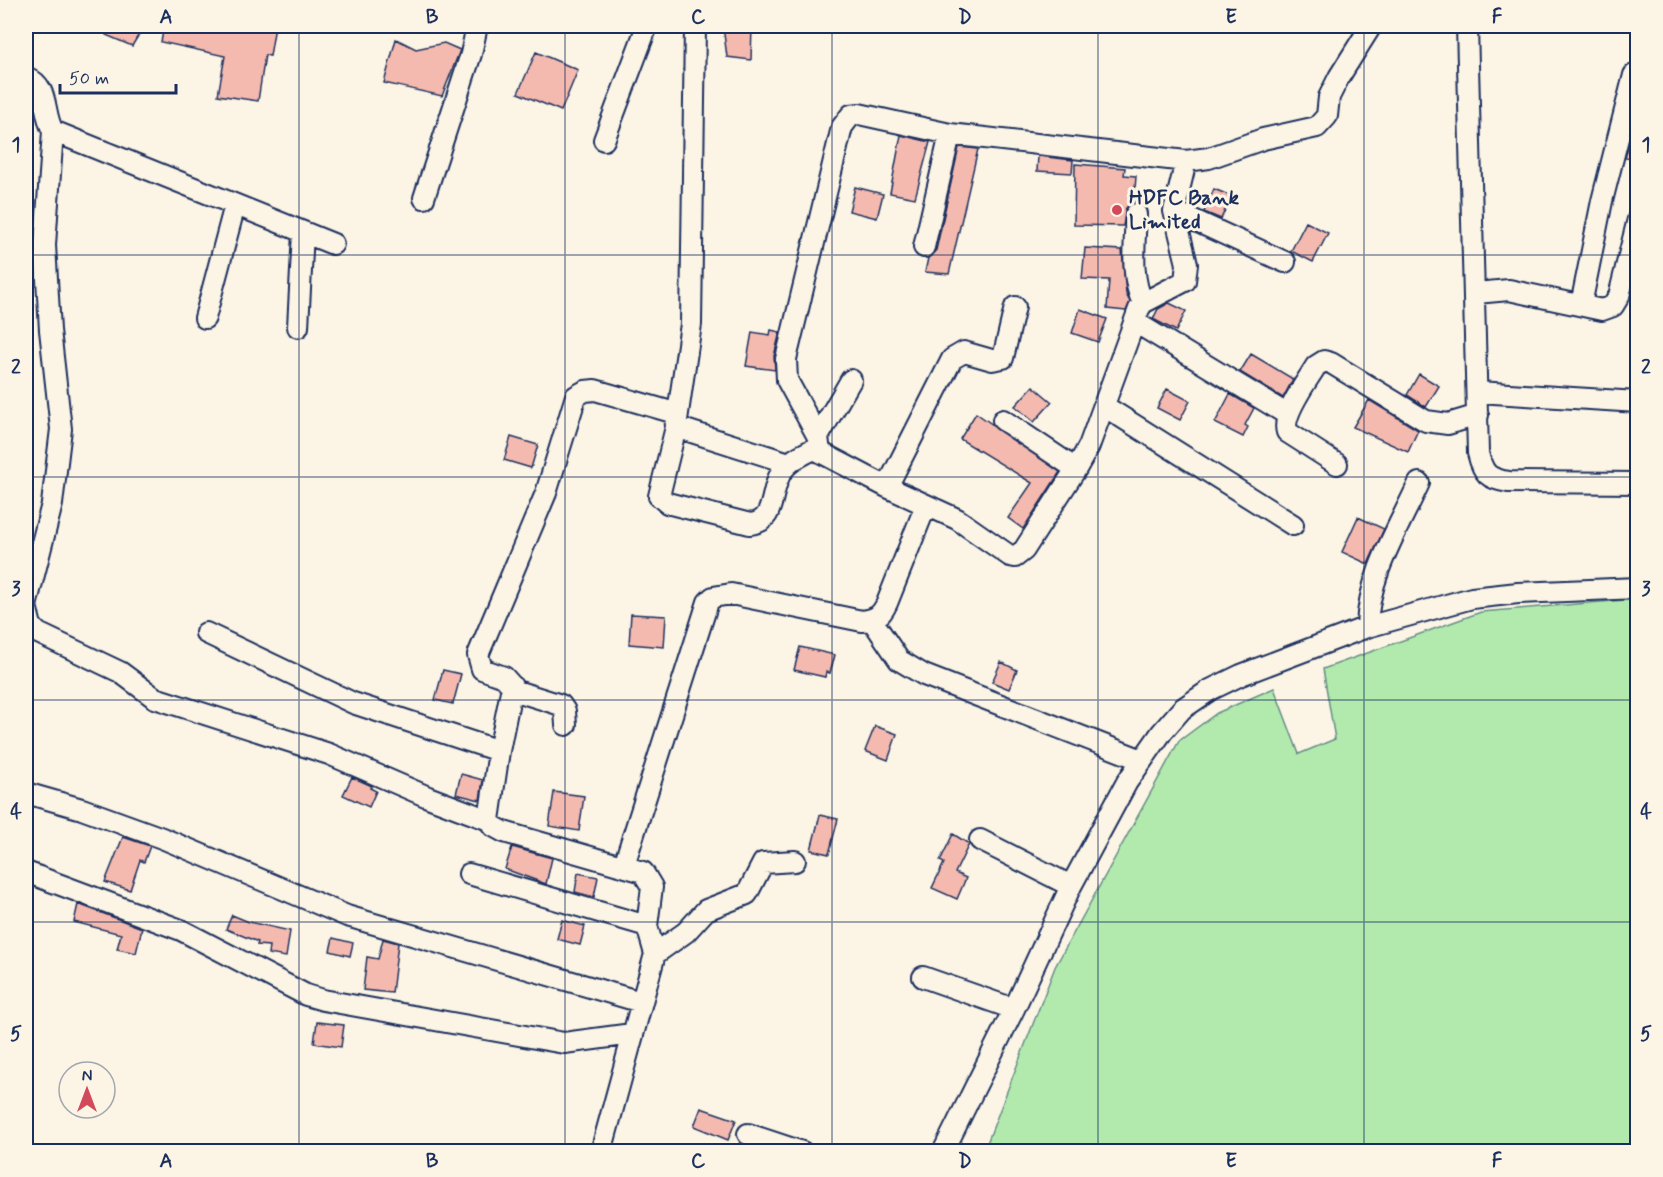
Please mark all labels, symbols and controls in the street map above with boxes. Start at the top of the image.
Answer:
text: A [159,4,173,31]
text: B [426,4,439,31]
text: C [691,4,706,31]
text: D [958,4,972,31]
text: E [1225,4,1237,31]
text: F [1492,4,1503,31]
scale bar [60,57,176,95]
text: 50 m [69,67,109,91]
text: 1 [12,132,20,159]
text: 1 [1642,132,1650,159]
place label: HDFC Bank Limited [1129,184,1240,236]
marker: HDFC Bank Limited [1110,203,1124,217]
text: 2 [11,354,21,381]
text: 2 [1641,354,1651,381]
text: 3 [11,576,21,603]
text: 3 [1641,576,1651,603]
text: 4 [10,799,22,826]
text: 4 [1640,799,1652,826]
text: 5 [10,1021,22,1048]
text: 5 [1640,1021,1652,1048]
north arrow [57,1060,117,1120]
text: N [82,1066,92,1087]
text: A [159,1148,173,1175]
text: B [426,1148,439,1175]
text: C [691,1148,706,1175]
text: D [958,1148,972,1175]
text: E [1225,1148,1237,1175]
text: F [1492,1148,1503,1175]

